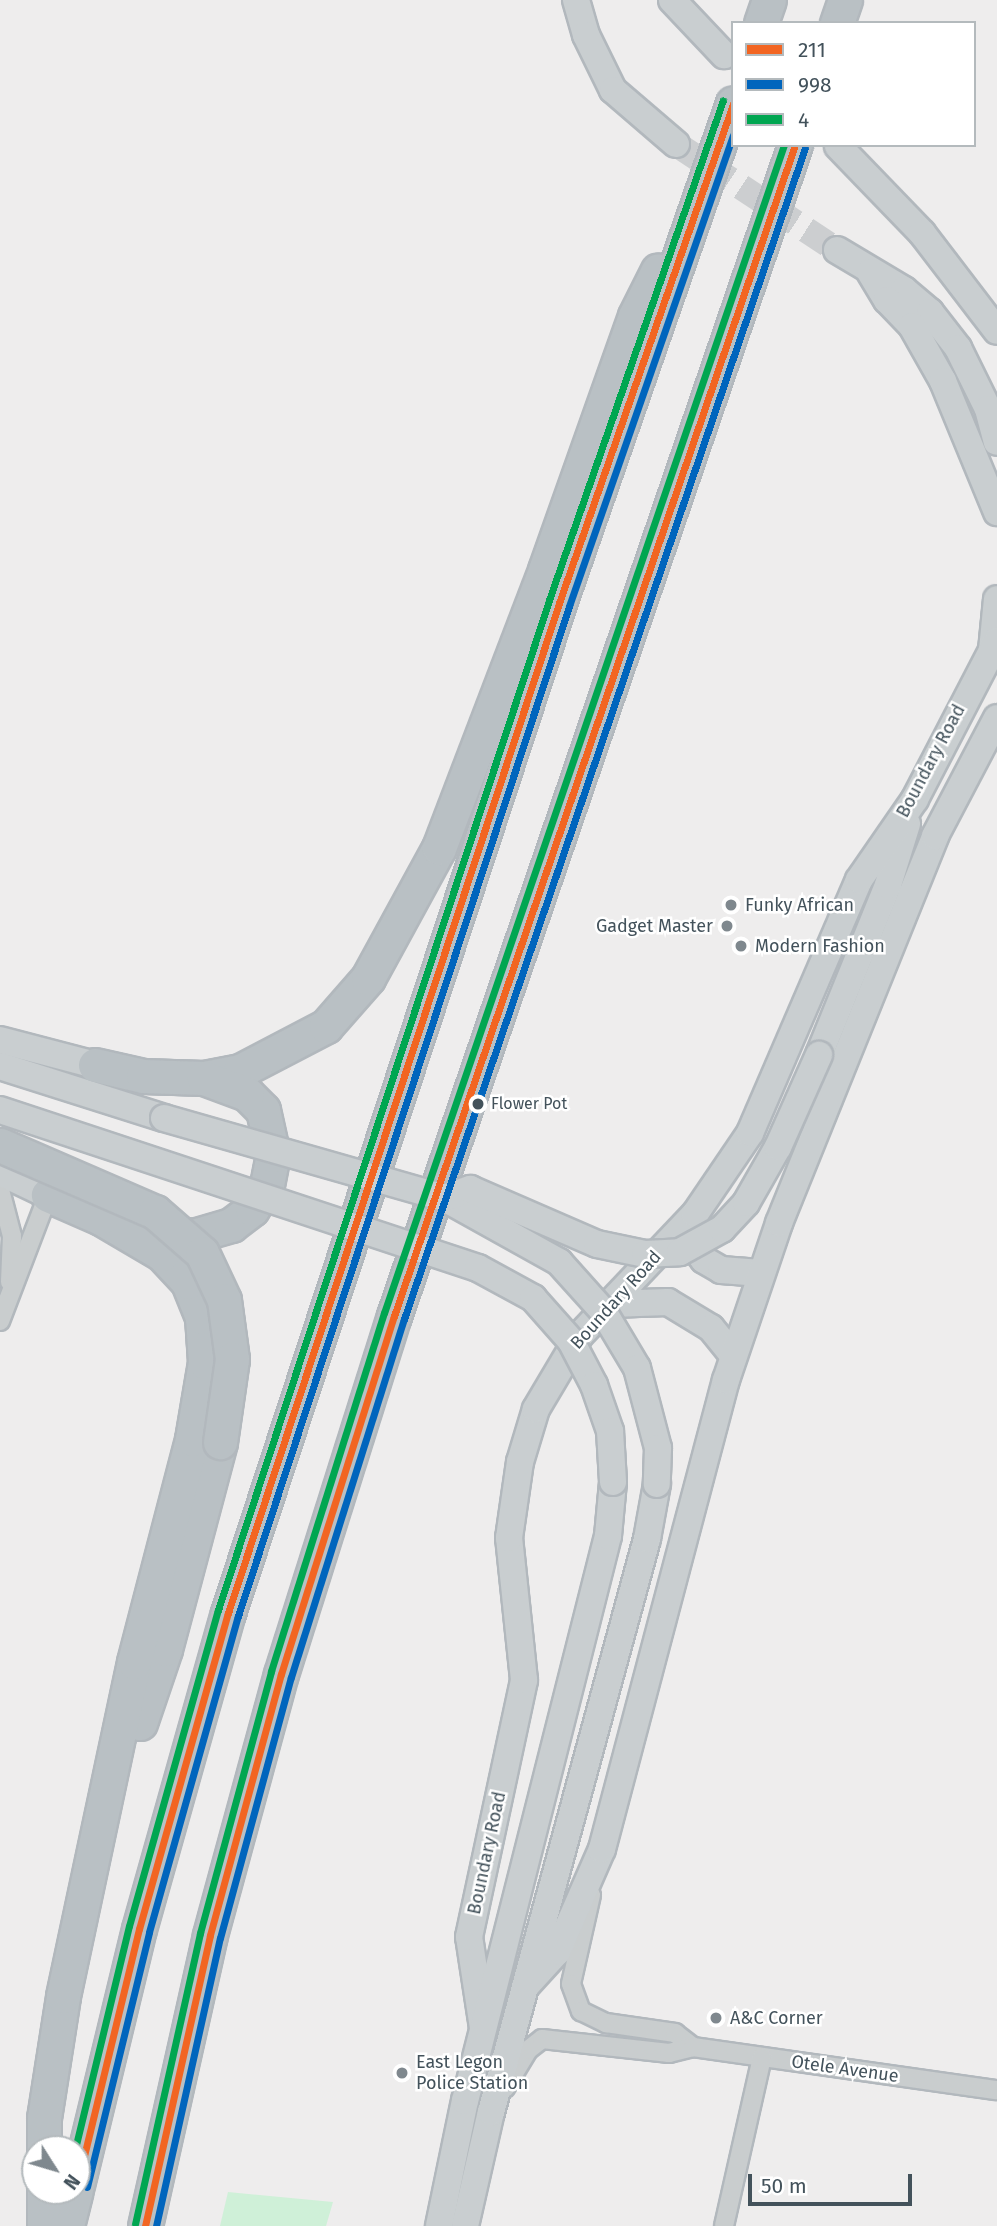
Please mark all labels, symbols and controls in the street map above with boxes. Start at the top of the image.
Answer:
legend [731,21,976,147]
text: 211 [798,37,826,63]
text: 998 [798,72,832,98]
text: 4 [798,107,809,133]
street label: Boundary Road [892,701,970,821]
place label: Funky African [745,894,854,916]
marker: Funky African [723,897,739,913]
place label: Gadget Master [596,915,713,937]
marker: Gadget Master [719,918,735,934]
place label: Modern Fashion [755,935,885,957]
marker: Modern Fashion [733,938,749,954]
place label: Flower Pot [491,1094,567,1114]
marker: Flower Pot [471,1097,485,1111]
street label: Boundary Road [566,1246,666,1354]
street label: Boundary Road [463,1790,511,1916]
place label: A&C Corner [730,2007,823,2029]
marker: A&C Corner [708,2010,724,2026]
street label: Otele Avenue [790,2051,900,2087]
place label: East Legon Police Station [416,2052,528,2094]
marker: East Legon Police Station [394,2065,410,2081]
north arrow [21,2135,91,2205]
scale bar [752,2160,916,2204]
text: N [59,2170,85,2194]
text: 50 m [761,2173,807,2199]

